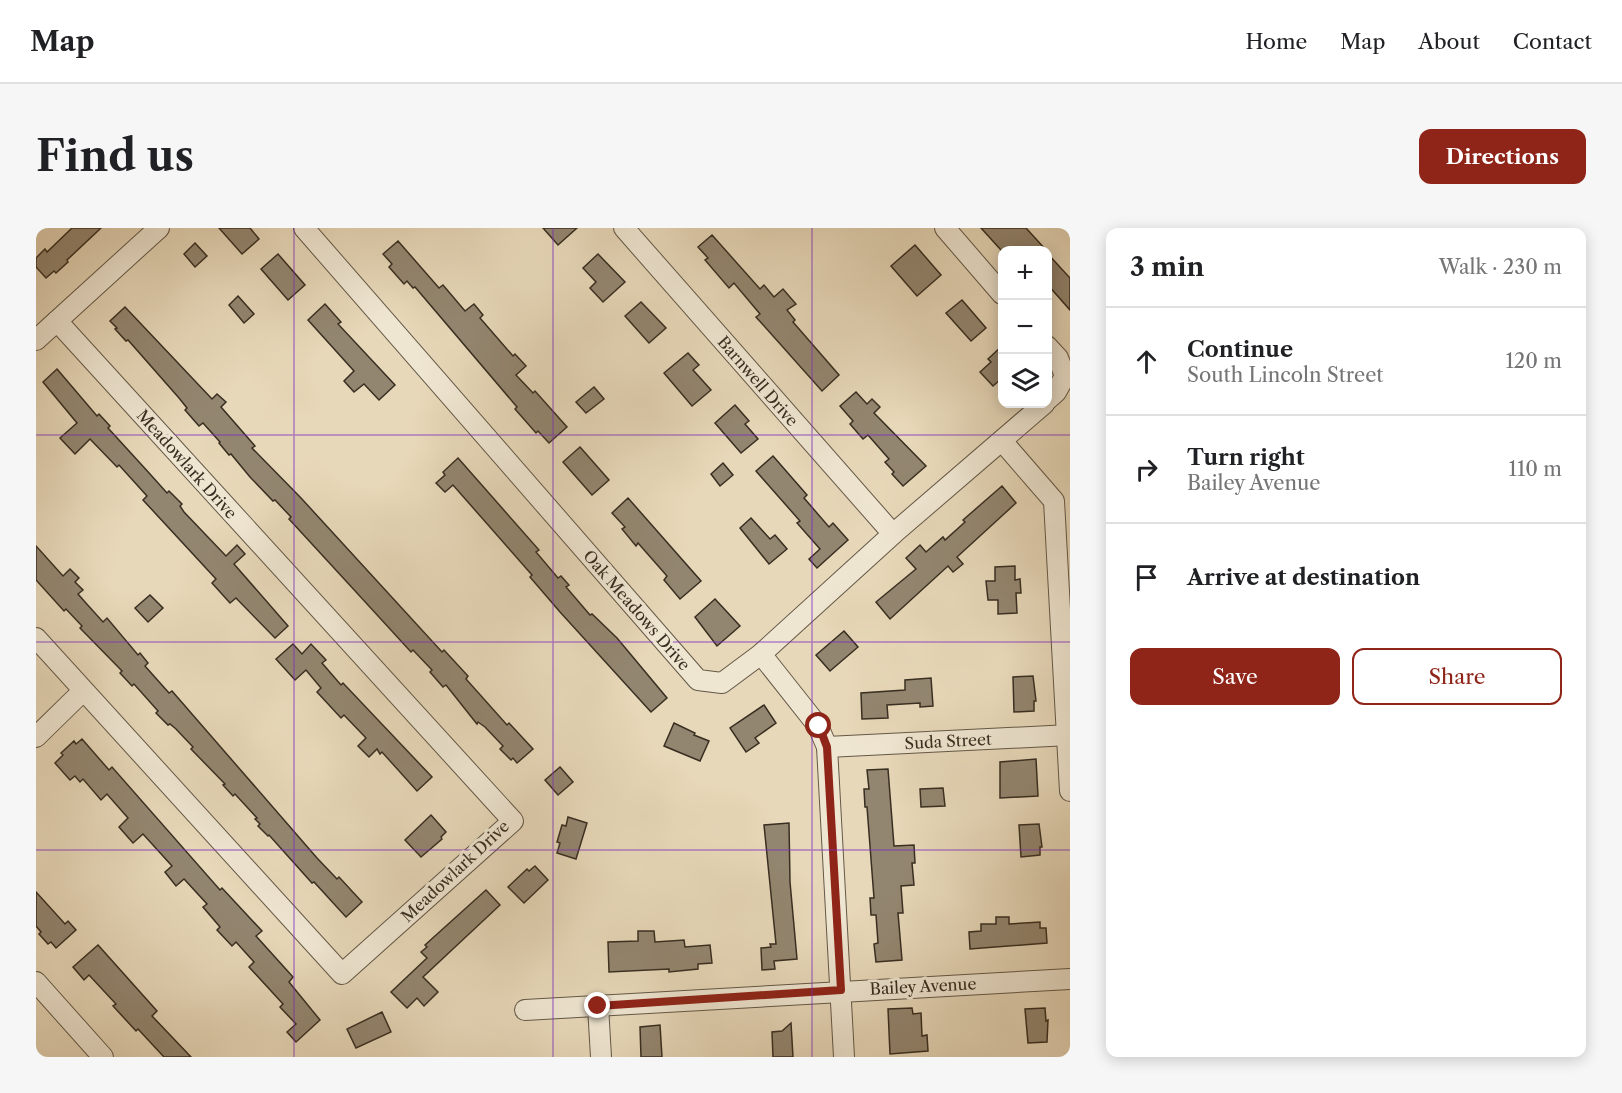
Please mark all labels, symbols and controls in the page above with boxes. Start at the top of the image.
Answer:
text: Map [30,24,94,58]
text: Home [1246,29,1307,54]
text: Map [1340,29,1385,54]
text: About [1418,29,1480,54]
text: Contact [1513,29,1592,54]
button: Directions [1419,129,1586,184]
text: Find us [36,130,194,182]
map controls [998,246,1052,408]
button: + [998,246,1052,300]
text: 3 min [1130,251,1204,283]
text: Walk · 230 m [1439,255,1562,279]
button: − [998,300,1052,354]
street label: Barnwell Drive [713,332,803,430]
text: Continue [1187,336,1293,363]
icon: ahead [1130,345,1163,378]
text: 120 m [1505,349,1562,373]
button: layers [998,354,1052,408]
text: South Lincoln Street [1187,363,1383,387]
street label: Meadowlark Drive [133,405,241,523]
text: Turn right [1187,444,1305,471]
icon: right [1130,453,1163,486]
text: 110 m [1509,457,1562,481]
text: Bailey Avenue [1187,471,1320,495]
street label: Oak Meadows Drive [579,546,695,674]
icon: arrive [1130,561,1163,594]
text: Arrive at destination [1187,564,1420,591]
button: Save [1130,648,1340,705]
button: Share [1352,648,1562,705]
route start [805,712,831,738]
street label: Suda Street [904,729,992,753]
street label: Meadowlark Drive [397,816,513,926]
street label: Bailey Avenue [869,973,977,999]
route end [584,992,610,1018]

